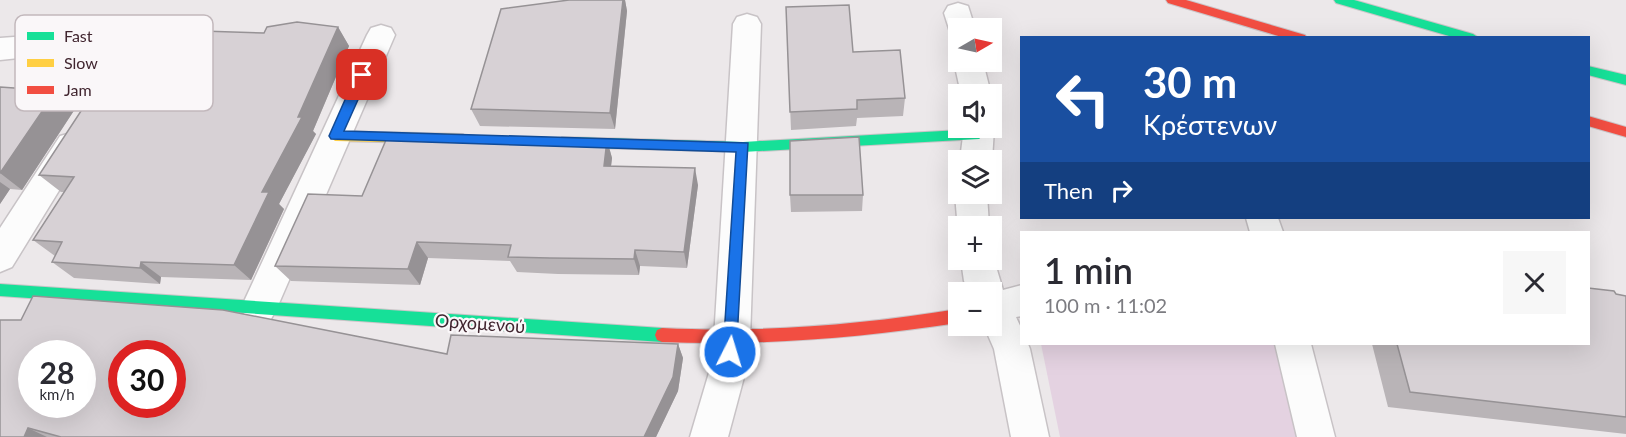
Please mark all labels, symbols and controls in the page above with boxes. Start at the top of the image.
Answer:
legend [15,15,213,111]
north arrow [948,18,1002,72]
map controls [948,18,1002,336]
text: Fast [64,26,93,45]
pin [336,49,387,100]
text: Slow [64,53,98,72]
text: 30 m [1143,57,1237,107]
icon: arrive [345,58,378,91]
icon: left [1044,60,1122,138]
text: Jam [64,80,92,99]
button: sound [948,84,1002,138]
text: Κρέστενων [1143,108,1277,141]
button: layers [948,150,1002,204]
icon: right [1105,174,1138,207]
text: Then [1044,177,1093,204]
button: + [948,216,1002,270]
text: 1 min [1044,248,1133,292]
button: close [1503,251,1566,314]
button: − [948,282,1002,336]
text: 100 m · 11:02 [1044,293,1167,317]
street label: Ορχομενού [434,309,526,337]
position arrow [698,320,762,384]
speed limit sign: 30 [108,340,186,418]
text: 28 [40,354,74,390]
text: km/h [39,385,75,403]

